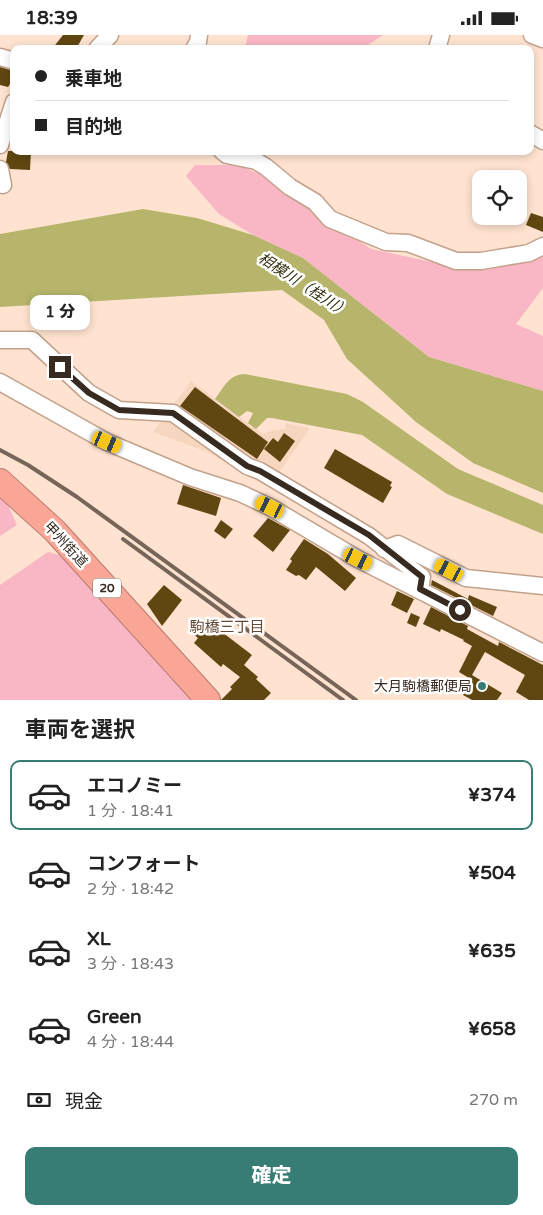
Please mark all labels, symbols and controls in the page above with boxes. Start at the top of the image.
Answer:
text: 18:39 [25,7,78,29]
text: 乗車地 [65,68,122,90]
text: 目的地 [65,116,122,138]
map controls [472,170,527,225]
button: locate [472,170,527,225]
water label: 相模川（桂川） [255,249,353,321]
callout: 1 分 [30,295,90,329]
text: 1 分 [45,302,75,322]
route end [49,356,71,378]
car [90,429,123,455]
car [253,494,286,520]
street label: 甲州街道 [40,518,91,571]
car [341,546,374,572]
car [432,557,465,583]
road number: 20 [93,579,121,597]
route start [449,599,471,621]
district label: 駒橋三丁目 [189,618,265,636]
place label: 大月駒橋郵便局 [374,678,472,695]
marker: 大月駒橋郵便局 [476,680,488,692]
text: 車両を選択 [25,717,135,743]
icon: car [27,773,72,818]
text: エコノミー [87,775,182,797]
text: ¥374 [468,784,516,806]
text: 1 分 · 18:41 [87,801,174,821]
icon: car [27,851,72,896]
text: コンフォート [87,853,200,875]
text: ¥504 [468,862,516,884]
text: 2 分 · 18:42 [87,879,174,899]
text: XL [87,928,111,950]
icon: car [27,929,72,974]
text: ¥635 [468,940,516,962]
text: 3 分 · 18:43 [87,954,174,974]
text: Green [87,1006,141,1028]
icon: car [27,1007,72,1052]
text: ¥658 [468,1018,516,1040]
text: 4 分 · 18:44 [87,1032,174,1052]
icon: cash [25,1086,53,1114]
text: 270 m [469,1090,518,1110]
text: 現金 [65,1091,103,1113]
button: 確定 [25,1147,518,1205]

